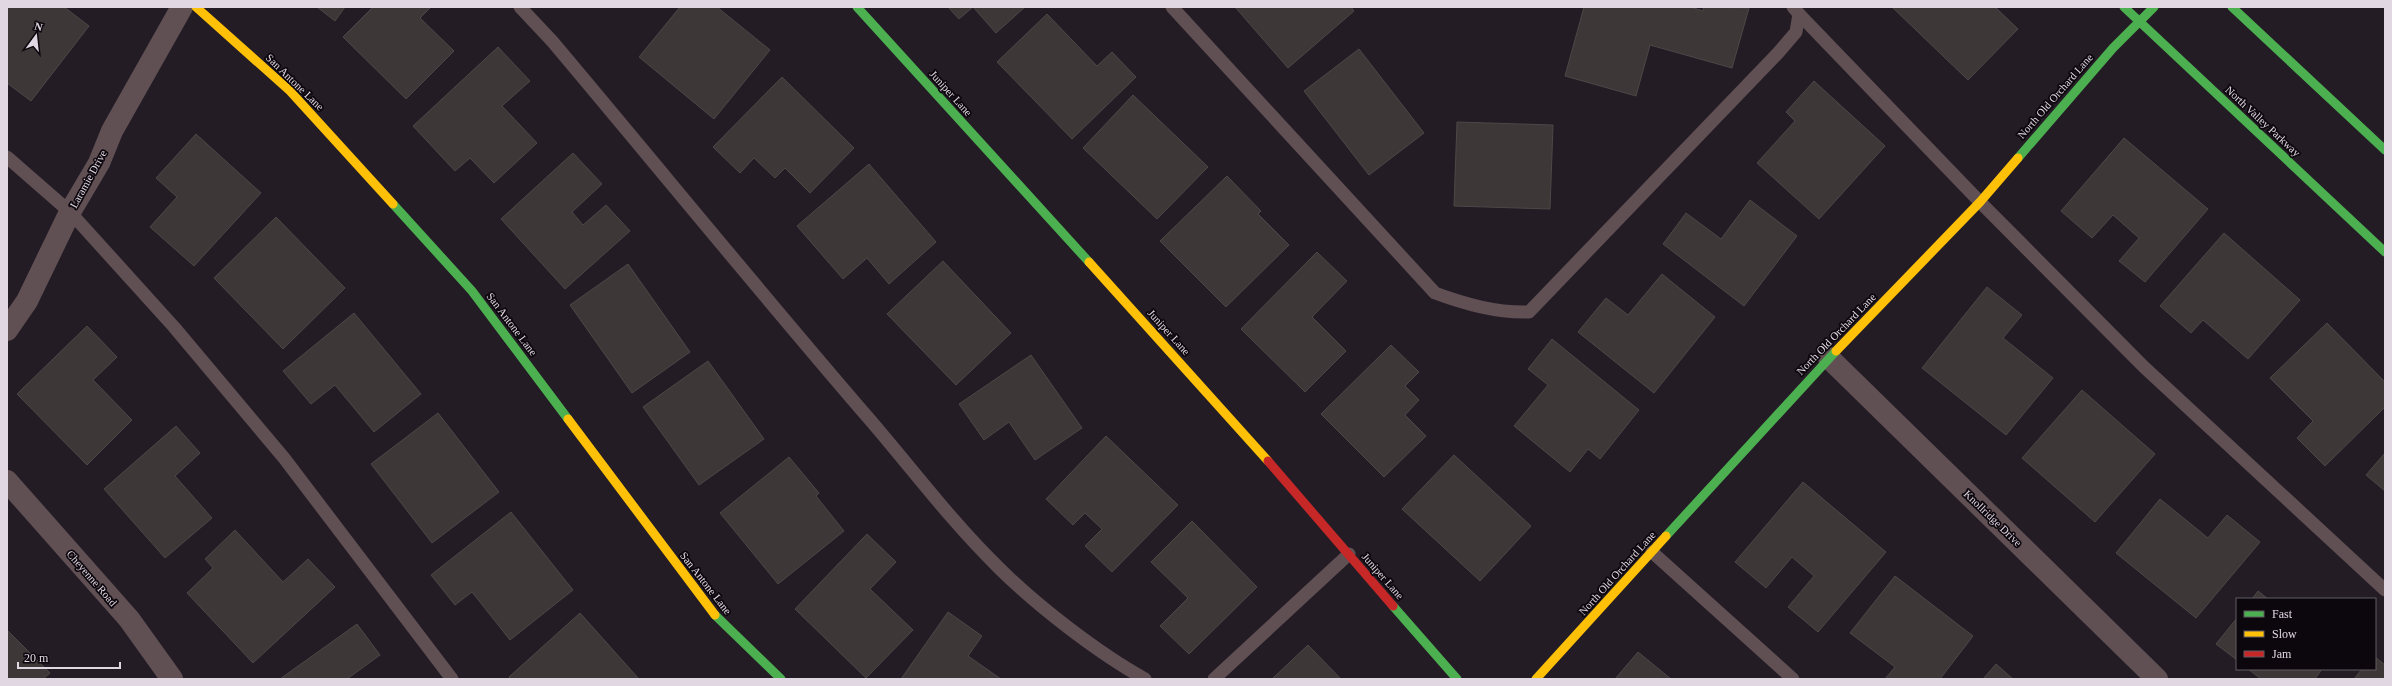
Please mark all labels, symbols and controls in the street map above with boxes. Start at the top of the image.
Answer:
north arrow [16,16,56,56]
text: N [33,20,44,33]
street label: San Antone Lane [264,51,326,113]
street label: North Old Orchard Lane [2015,51,2095,141]
street label: Juniper Lane [927,68,975,118]
street label: North Valley Parkway [2223,83,2303,159]
street label: Laramie Drive [67,148,109,210]
street label: San Antone Lane [484,290,540,358]
street label: North Old Orchard Lane [1794,291,1878,377]
street label: Juniper Lane [1145,307,1193,357]
street label: Knollridge Drive [1962,487,2024,549]
street label: North Old Orchard Lane [1576,529,1658,617]
street label: Cheyenne Road [65,548,120,609]
street label: San Antone Lane [678,549,734,617]
street label: Juniper Lane [1360,551,1406,602]
legend [2236,598,2376,670]
text: Fast [2272,607,2293,621]
text: Slow [2272,627,2297,641]
scale bar [18,644,120,670]
text: Jam [2272,647,2292,661]
text: 20 m [24,651,49,665]

